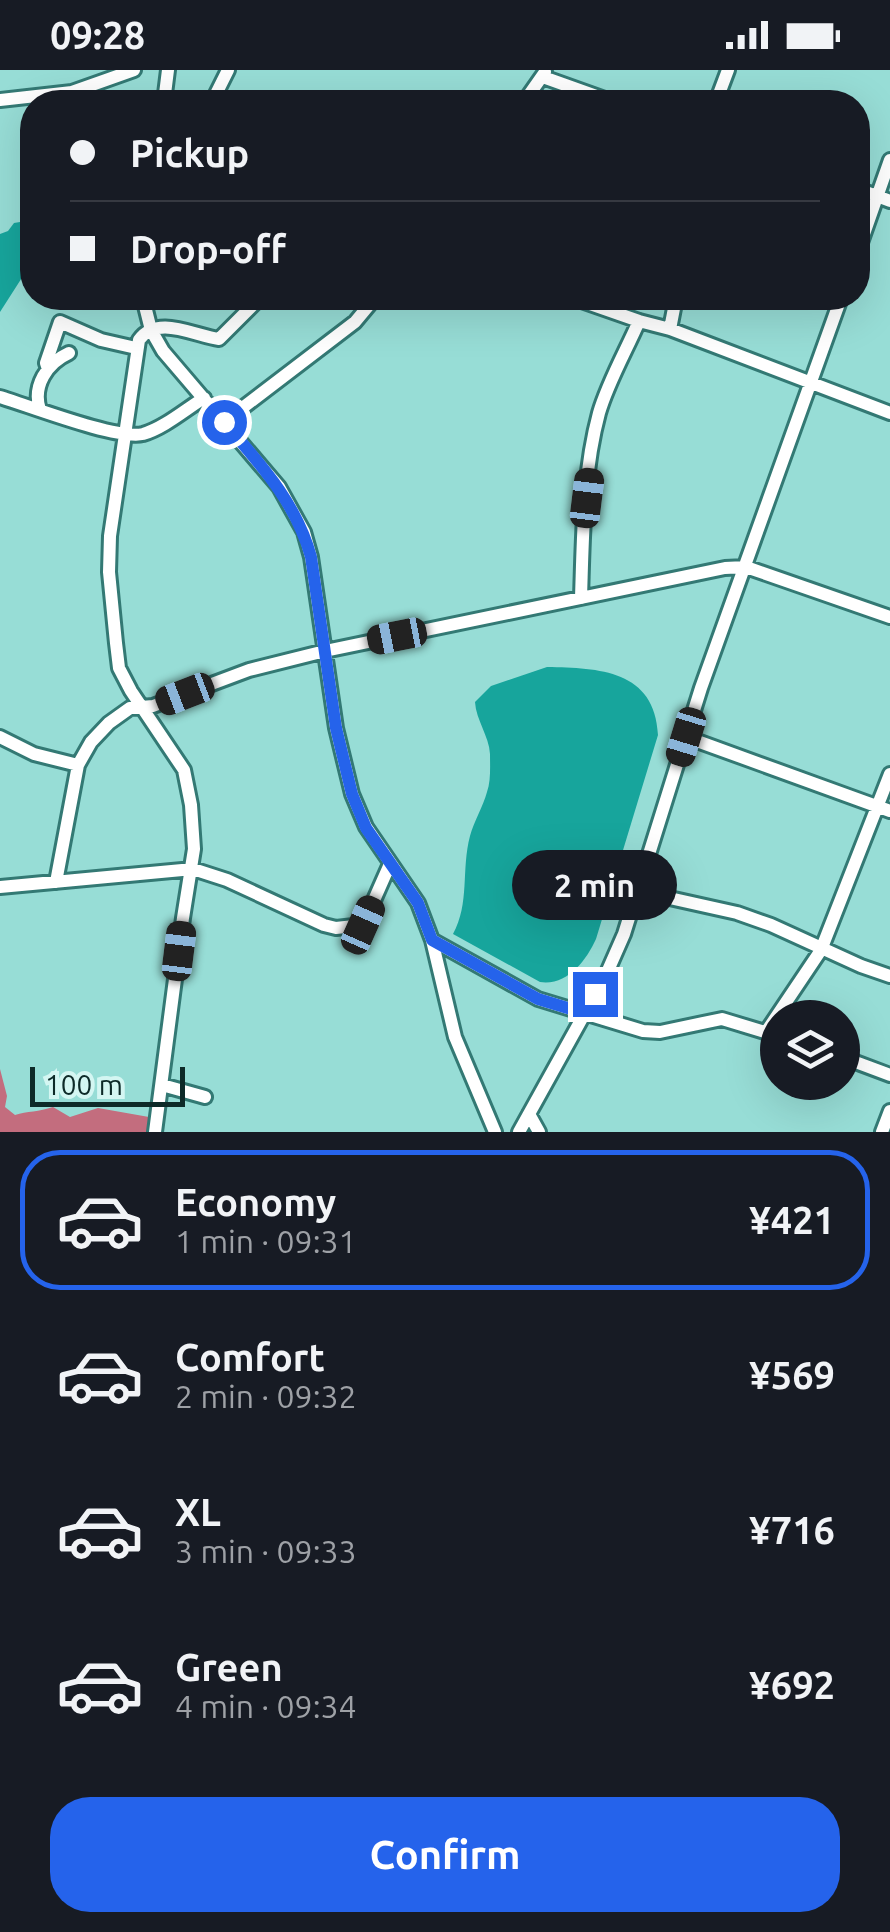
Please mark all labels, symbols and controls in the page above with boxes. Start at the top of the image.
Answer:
text: 09:28 [50,14,145,56]
text: Pickup [130,132,249,174]
text: Drop-off [130,228,286,270]
route start [202,400,247,445]
car [568,466,606,530]
car [365,616,429,656]
car [152,669,218,719]
car [663,704,709,770]
callout: 2 min [512,849,678,919]
text: 2 min [554,867,635,903]
car [337,891,389,959]
car [160,919,198,983]
route end [573,972,618,1017]
map controls [760,1000,860,1100]
button: layers [760,1000,860,1100]
scale bar [30,1062,185,1106]
text: 100 m [45,1069,123,1100]
icon: car [55,1175,145,1265]
text: Economy [175,1181,336,1223]
text: ¥421 [749,1199,835,1241]
text: 1 min · 09:31 [175,1223,357,1259]
icon: car [55,1330,145,1420]
text: Comfort [175,1336,325,1378]
text: ¥569 [749,1354,835,1396]
text: 2 min · 09:32 [175,1378,357,1414]
icon: car [55,1485,145,1575]
text: XL [175,1491,221,1533]
text: ¥716 [749,1509,835,1551]
text: 3 min · 09:33 [175,1533,357,1569]
icon: car [55,1640,145,1730]
text: Green [175,1646,283,1688]
text: ¥692 [749,1664,835,1706]
text: 4 min · 09:34 [175,1688,357,1724]
button: Confirm [50,1797,840,1912]

